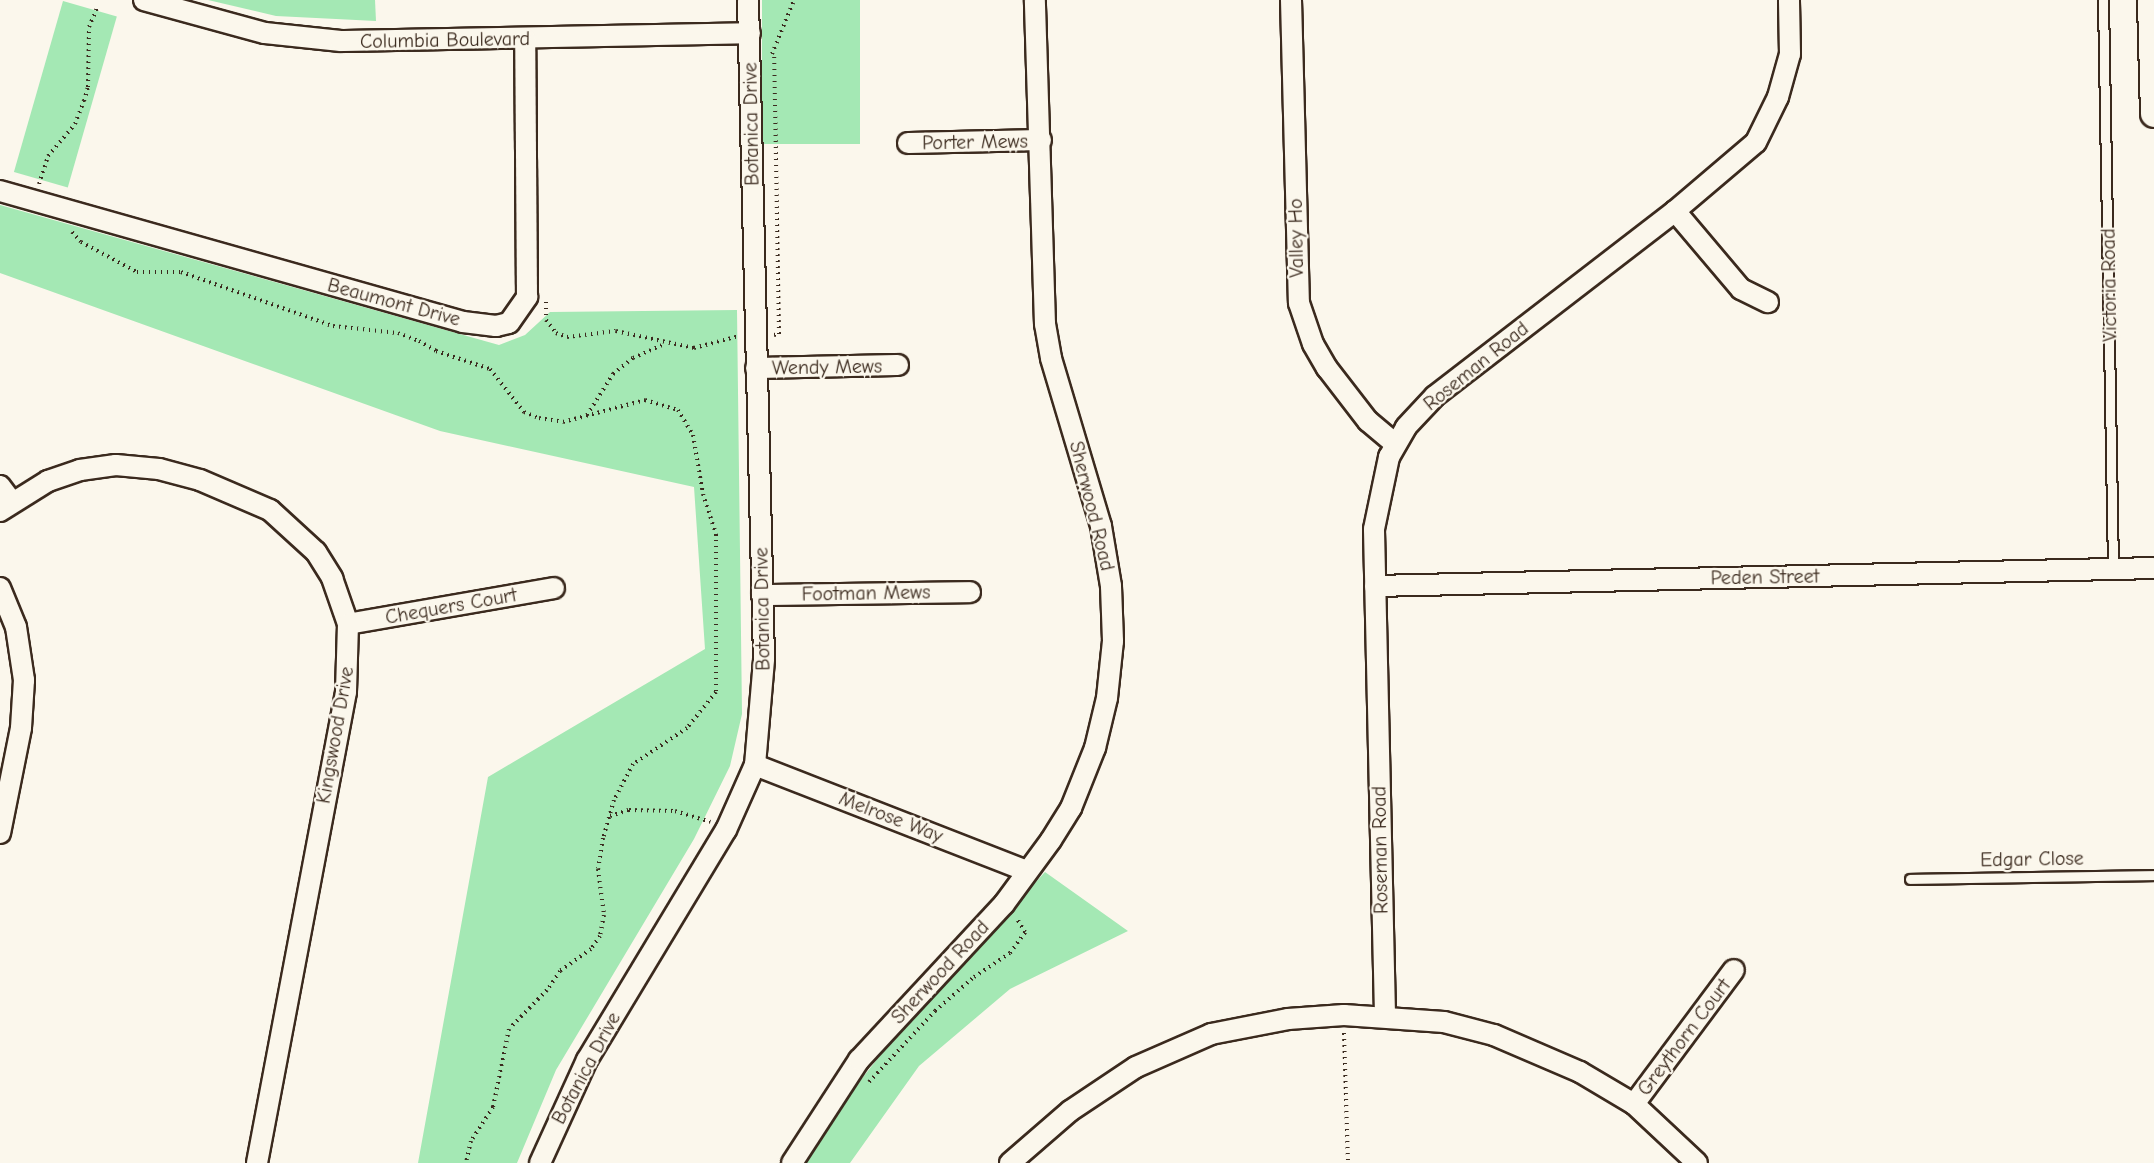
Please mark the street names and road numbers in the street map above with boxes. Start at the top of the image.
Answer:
street label: Columbia Boulevard [360,27,530,53]
street label: Botanica Drive [738,62,764,186]
street label: Porter Mews [922,129,1028,155]
street label: Valley Ho [1283,198,1309,278]
street label: Victoria Road [2096,228,2122,342]
street label: Beaumont Drive [325,273,463,331]
street label: Roseman Road [1419,316,1533,416]
street label: Wendy Mews [772,354,882,380]
street label: Sherwood Road [1064,439,1120,573]
street label: Botanica Drive [749,547,775,671]
street label: Peden Street [1710,564,1820,590]
street label: Footman Mews [801,580,931,606]
street label: Chequers Court [383,583,519,629]
street label: Kingswood Drive [311,665,359,805]
street label: Melrose Way [836,786,946,848]
street label: Roseman Road [1367,786,1393,914]
street label: Edgar Close [1980,846,2084,872]
street label: Sherwood Road [886,915,994,1029]
street label: Greythorn Court [1632,974,1736,1100]
street label: Botanica Drive [546,1008,626,1128]

